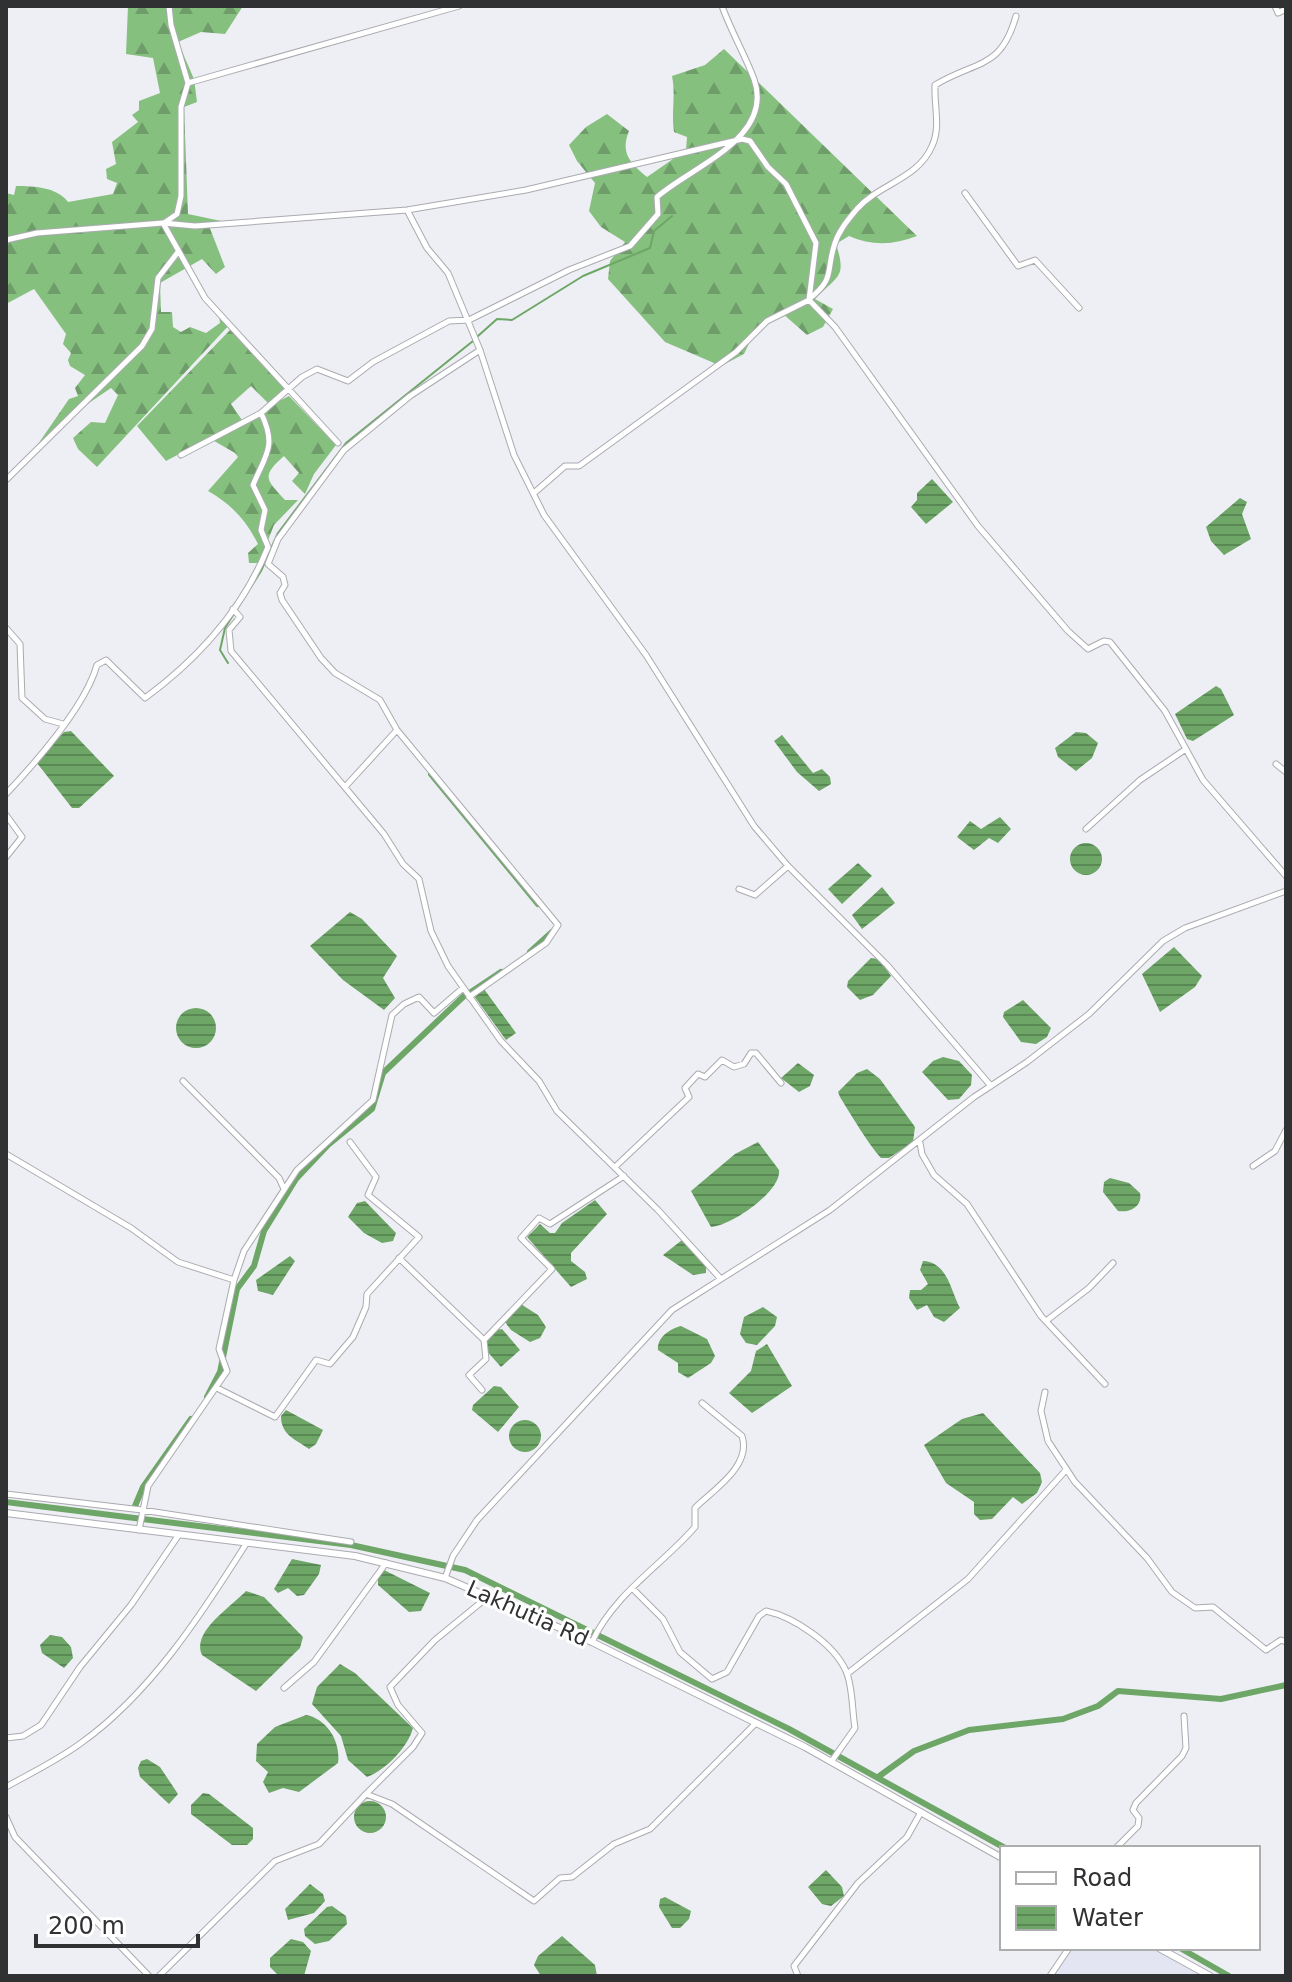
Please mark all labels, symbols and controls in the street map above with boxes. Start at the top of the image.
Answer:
street label: Lakhutia Rd [463,1575,593,1651]
legend [1000,1846,1260,1950]
text: Road [1072,1864,1132,1892]
scale bar [36,1898,198,1948]
text: Water [1072,1904,1143,1932]
text: 200 m [48,1912,125,1940]

